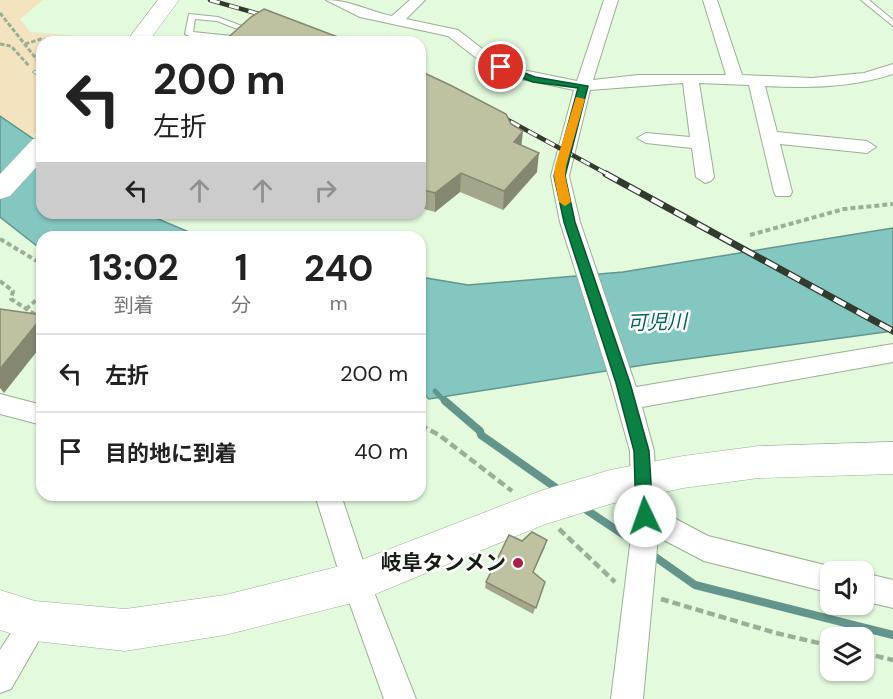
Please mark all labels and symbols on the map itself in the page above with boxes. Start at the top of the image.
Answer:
pin [475,41,526,92]
water label: 可児川 [627,308,689,336]
position arrow [613,484,677,548]
place label: 岐阜タンメン [381,549,506,577]
marker: 岐阜タンメン [511,556,525,570]

